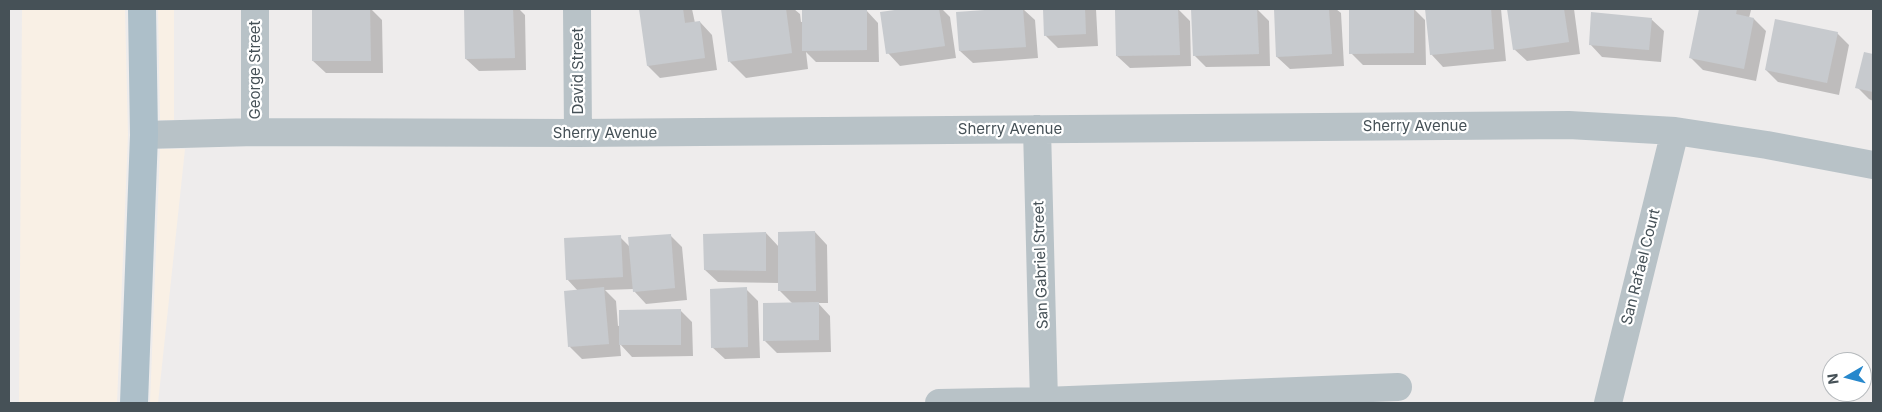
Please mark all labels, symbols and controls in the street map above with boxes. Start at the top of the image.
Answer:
street label: George Street [246,21,264,119]
street label: David Street [569,28,587,114]
street label: Sherry Avenue [1363,117,1467,135]
street label: Sherry Avenue [958,120,1062,138]
street label: Sherry Avenue [553,124,657,142]
street label: San Gabriel Street [1030,201,1052,329]
street label: San Rafael Court [1618,207,1664,327]
north arrow [1822,352,1872,402]
text: N [1823,373,1842,385]

